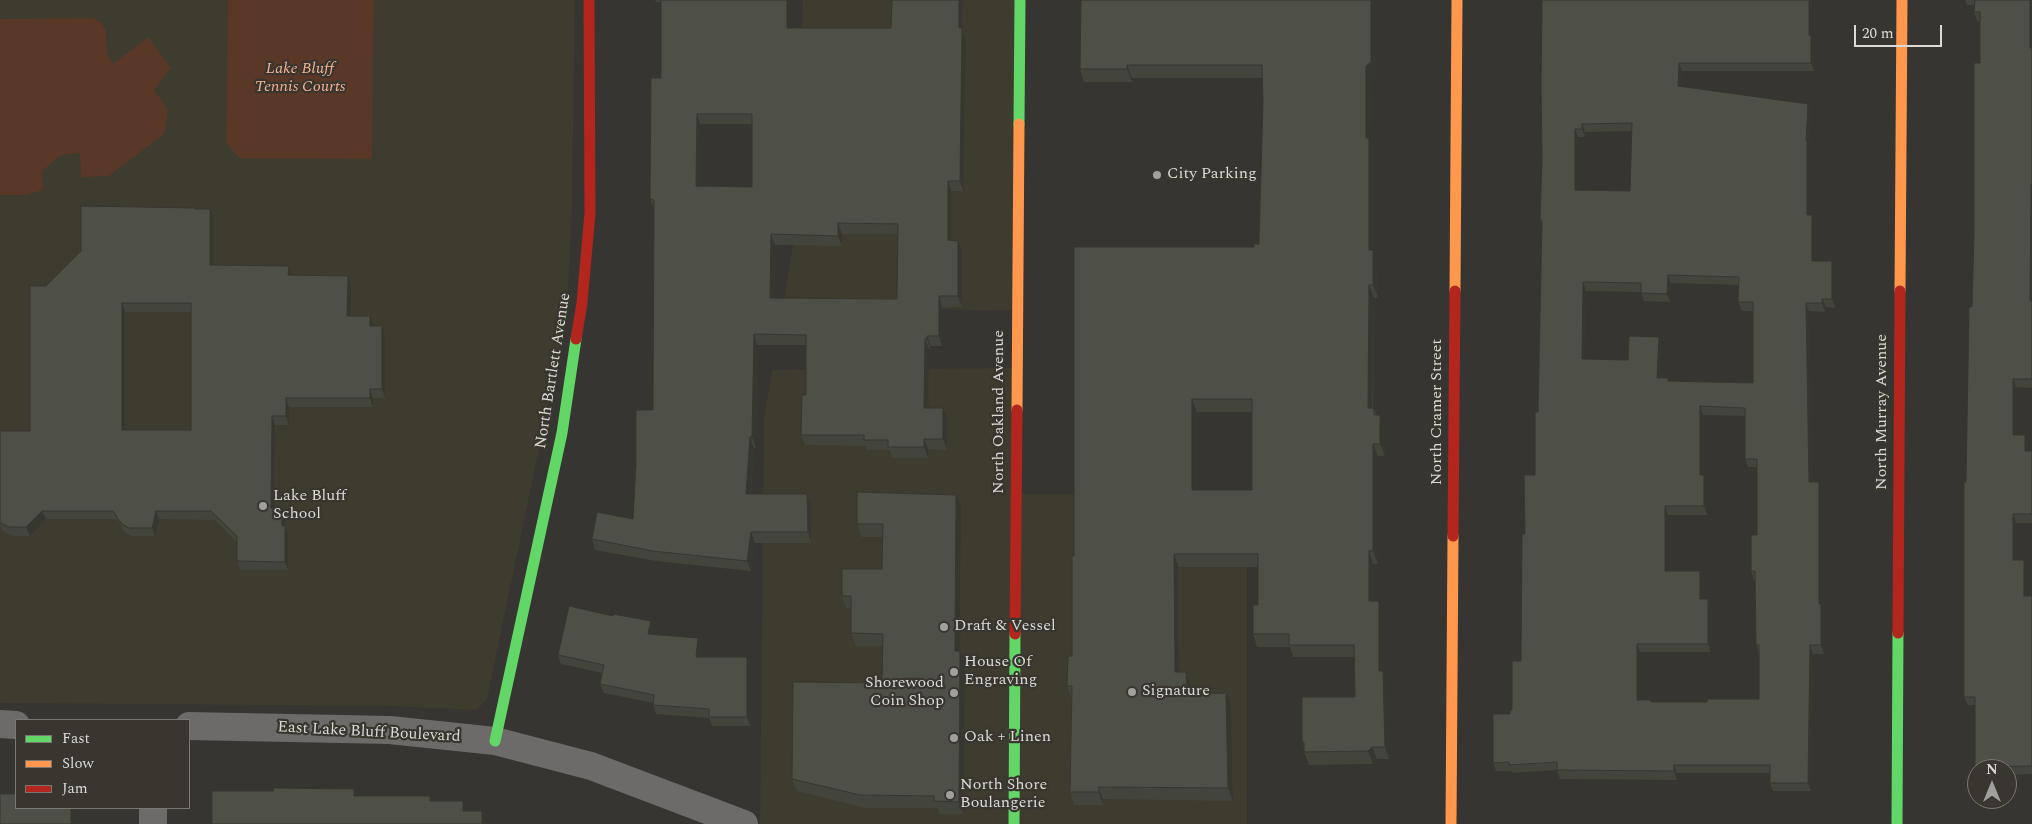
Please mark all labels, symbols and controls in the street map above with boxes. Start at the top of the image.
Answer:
scale bar [1857,15,1944,47]
text: 20 m [1862,22,1894,45]
park label: Lake Bluff Tennis Courts [255,60,345,98]
place label: City Parking [1167,165,1257,185]
marker: City Parking [1151,169,1163,181]
street label: North Bartlett Avenue [532,292,576,450]
street label: North Oakland Avenue [990,330,1010,494]
street label: North Murray Avenue [1873,334,1893,490]
street label: North Cramer Street [1428,339,1448,485]
place label: Lake Bluff School [273,487,346,525]
marker: Lake Bluff School [257,500,269,512]
place label: Draft & Vessel [954,617,1056,637]
marker: Draft & Vessel [938,621,950,633]
place label: House Of Engraving [964,653,1037,691]
marker: House Of Engraving [948,666,960,678]
place label: Shorewood Coin Shop [865,674,944,712]
place label: Signature [1142,682,1210,702]
marker: Signature [1126,686,1138,698]
marker: Shorewood Coin Shop [948,687,960,699]
legend [15,719,190,809]
street label: East Lake Bluff Boulevard [277,719,461,747]
text: Fast [62,727,90,750]
place label: Oak + Linen [964,728,1051,748]
marker: Oak + Linen [948,732,960,744]
text: Slow [62,752,94,775]
north arrow [1967,759,2017,809]
text: N [1986,759,1998,780]
place label: North Shore Boulangerie [960,776,1047,814]
text: Jam [62,777,88,800]
marker: North Shore Boulangerie [944,789,956,801]

